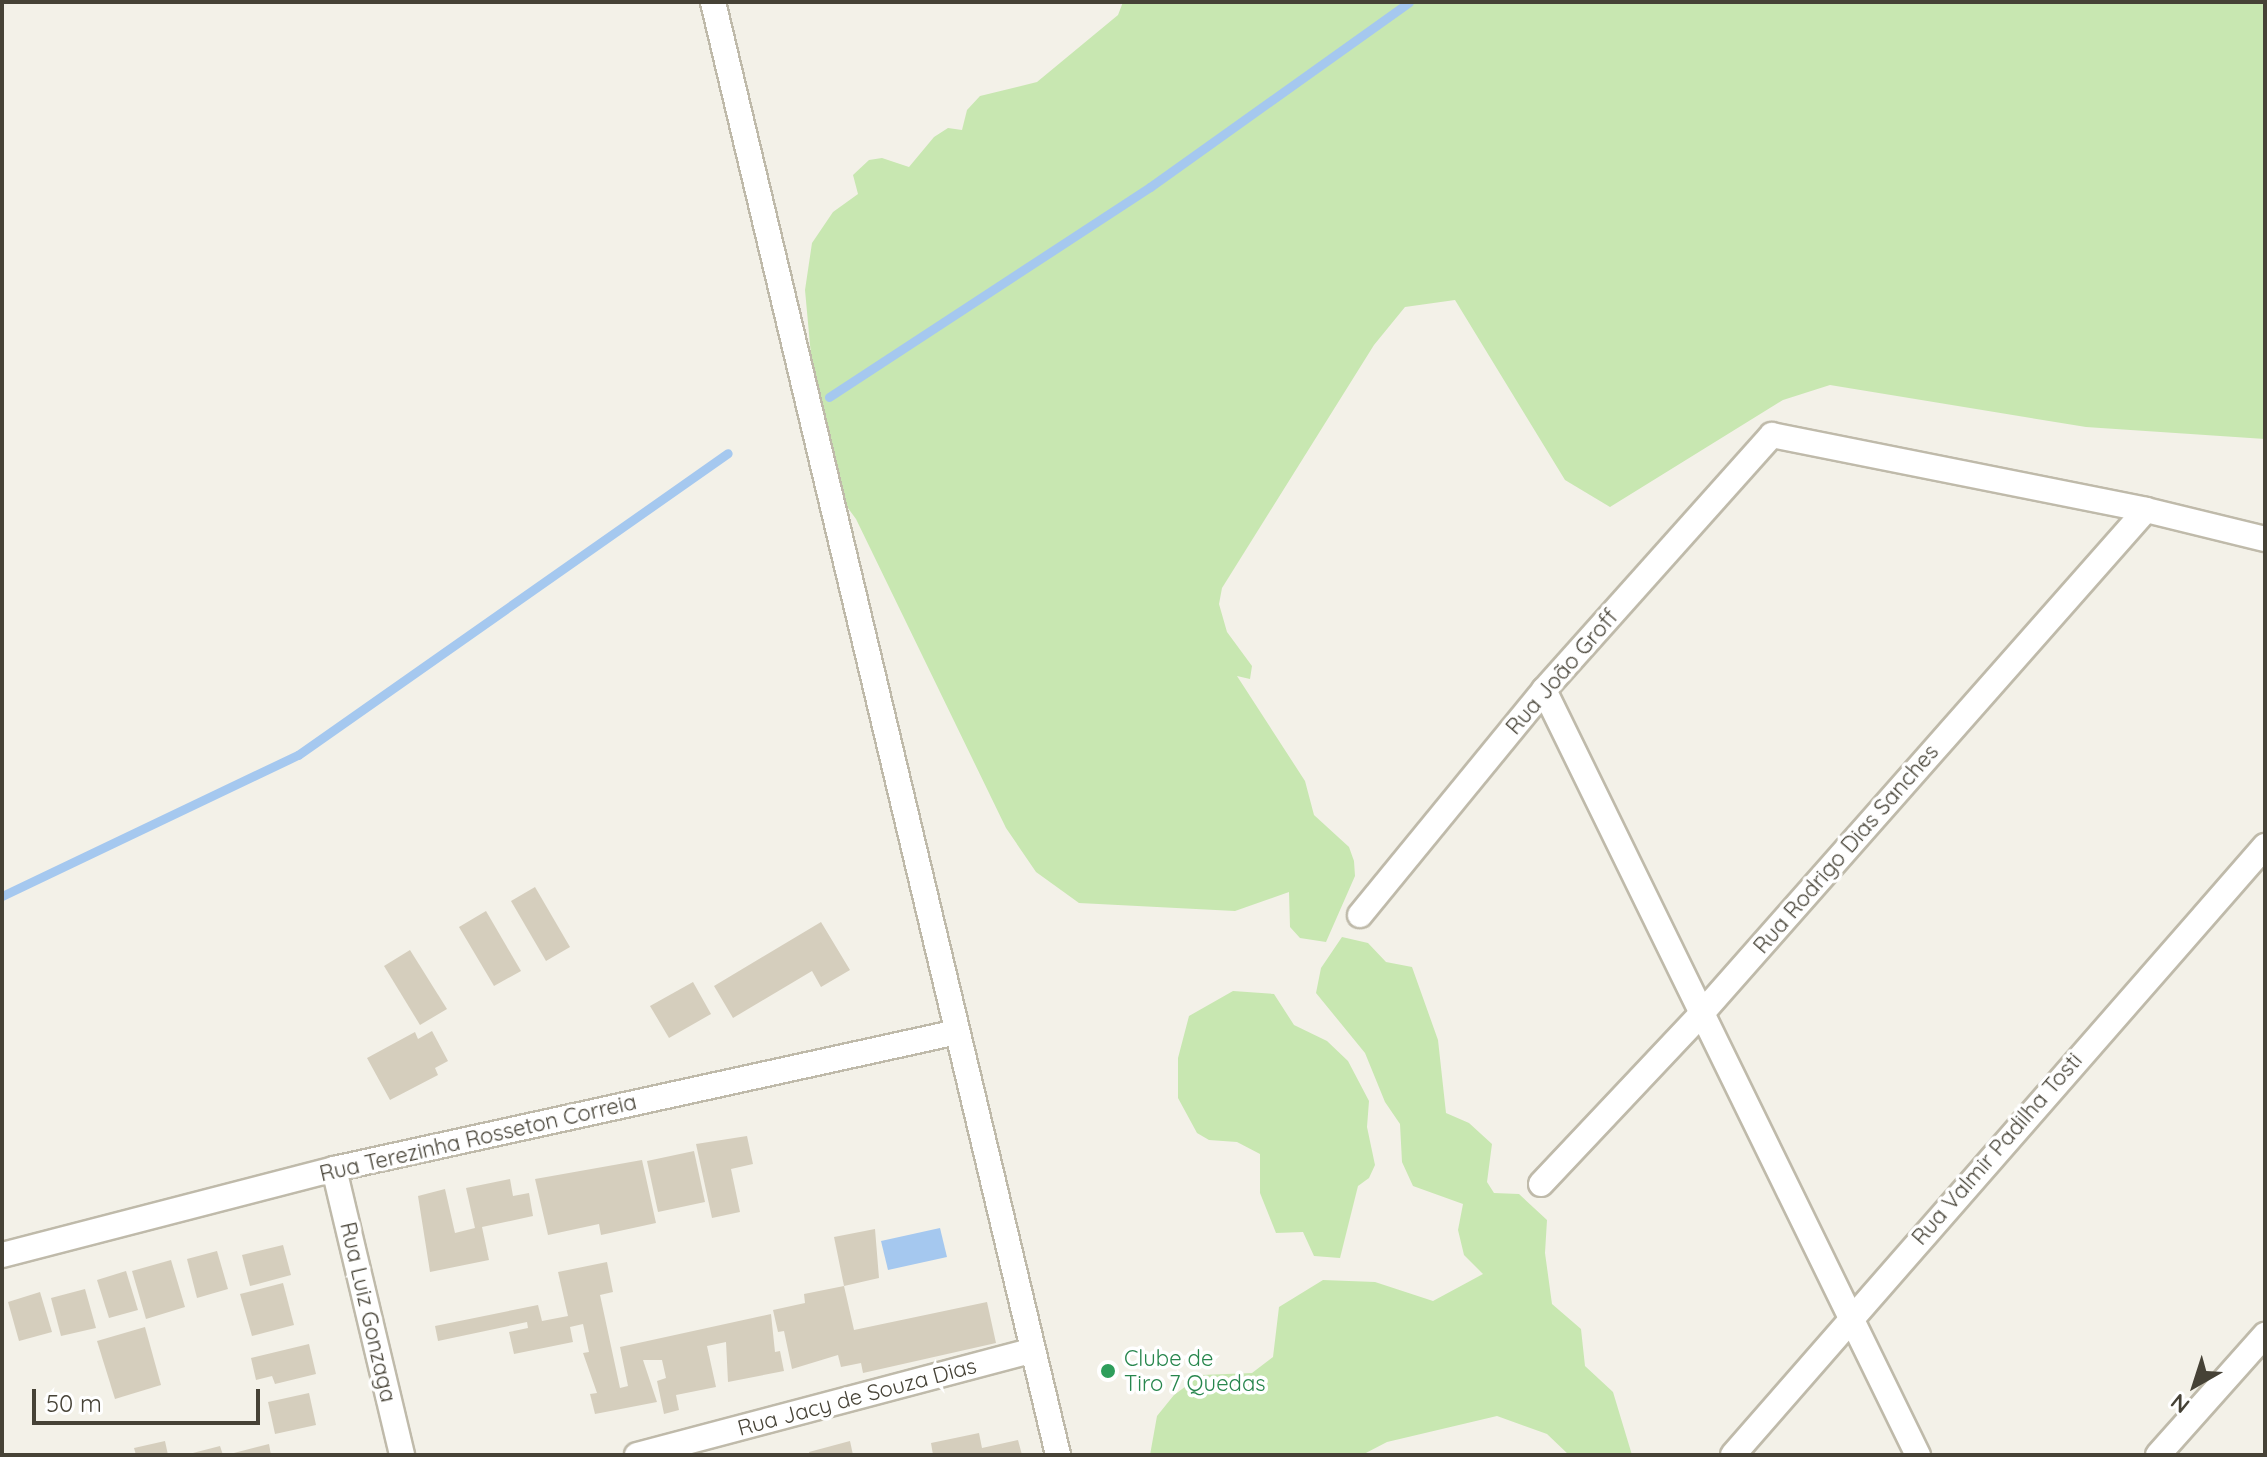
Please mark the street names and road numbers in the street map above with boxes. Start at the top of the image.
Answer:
street label: Rua João Groff [1500,604,1624,740]
street label: Rua Rodrigo Dias Sanches [1748,739,1944,959]
street label: Rua Valmir Padilha Tosti [1906,1047,2088,1251]
street label: Rua Terezinha Rosseton Correia [317,1089,639,1187]
street label: Rua Luiz Gonzaga [334,1219,402,1405]
street label: Rua Jacy de Souza Dias [735,1352,979,1442]

